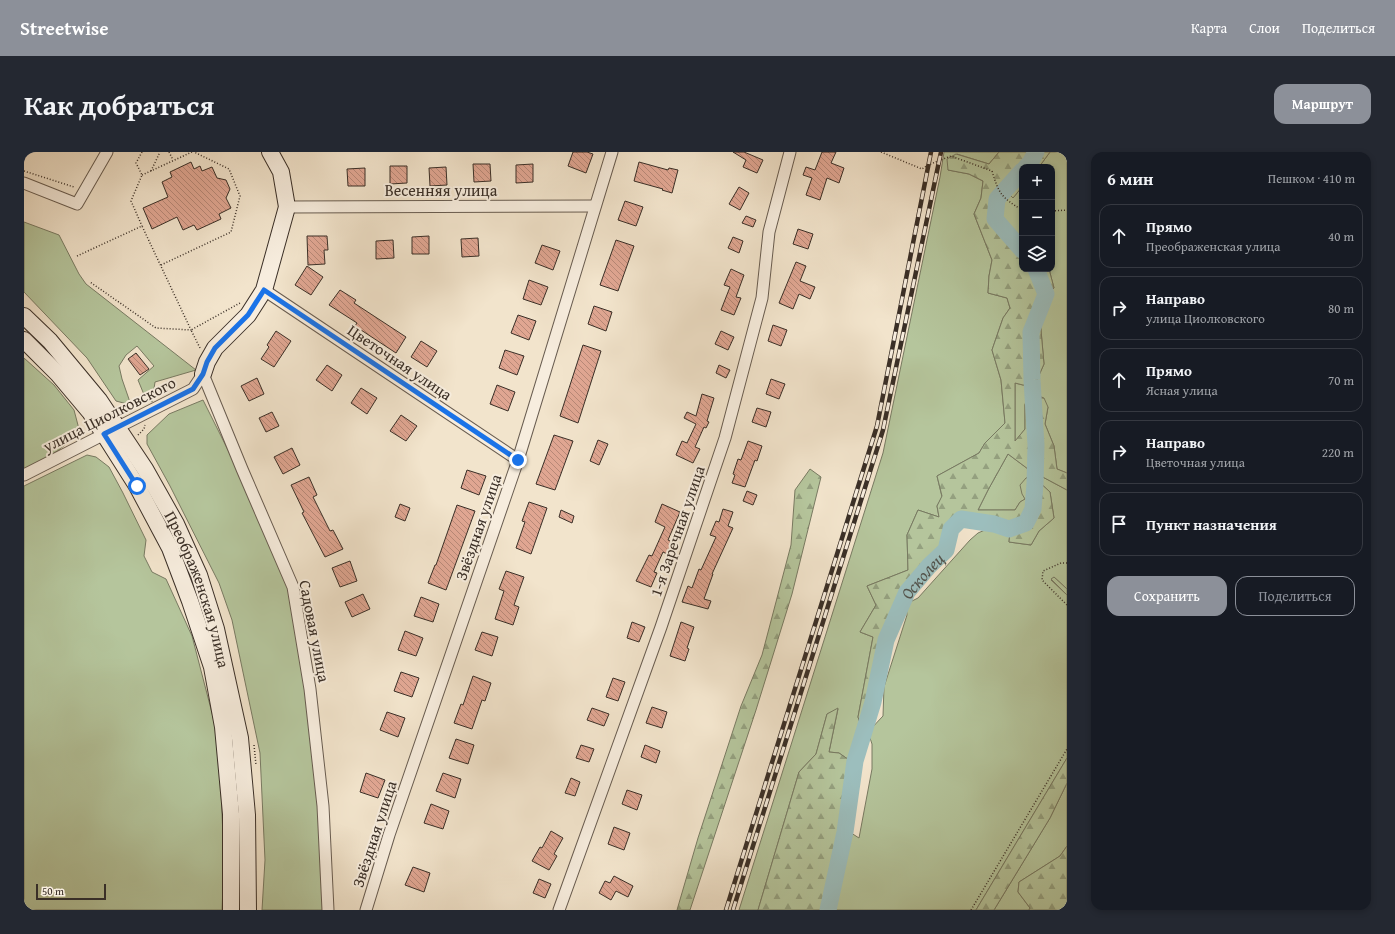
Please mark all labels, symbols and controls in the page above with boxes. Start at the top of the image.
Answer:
text: Streetwise [20,14,109,42]
text: Карта [1191,18,1227,38]
text: Слои [1249,18,1280,38]
text: Поделиться [1302,18,1375,38]
text: Как добраться [24,84,214,125]
button: Маршрут [1274,84,1371,124]
map controls [1019,164,1055,272]
button: + [1019,164,1055,200]
text: 6 мин [1107,166,1153,191]
text: Пешком · 410 m [1268,169,1355,188]
street label: Весенняя улица [385,178,498,202]
button: − [1019,200,1055,236]
text: Прямо [1146,216,1192,237]
icon: ahead [1108,225,1130,247]
text: 40 m [1328,227,1354,246]
button: layers [1019,236,1055,272]
text: Преображенская улица [1146,237,1280,256]
text: Направо [1146,288,1205,309]
icon: right [1108,297,1130,319]
text: 80 m [1328,299,1354,318]
text: улица Циолковского [1146,309,1265,328]
street label: Цветочная улица [343,318,458,406]
text: Прямо [1146,360,1192,381]
icon: ahead [1108,369,1130,391]
street label: улица Циолковского [37,370,180,458]
text: 70 m [1328,371,1354,390]
text: Ясная улица [1146,381,1218,400]
text: Направо [1146,432,1205,453]
icon: right [1108,441,1130,463]
text: 220 m [1322,443,1354,462]
route end [509,451,527,469]
text: Цветочная улица [1146,453,1245,472]
street label: 1-я Заречная улица [643,462,711,600]
street label: Звёздная улица [449,470,508,583]
route start [128,477,146,495]
street label: Преображенская улица [159,506,236,670]
icon: arrive [1108,513,1130,535]
text: Пункт назначения [1146,514,1277,535]
water label: Осколец [893,546,950,603]
button: Сохранить [1107,576,1227,616]
button: Поделиться [1235,576,1355,616]
street label: Садовая улица [293,578,337,684]
street label: Звёздная улица [345,777,403,890]
scale bar [36,882,106,901]
text: 50 m [42,883,64,899]

